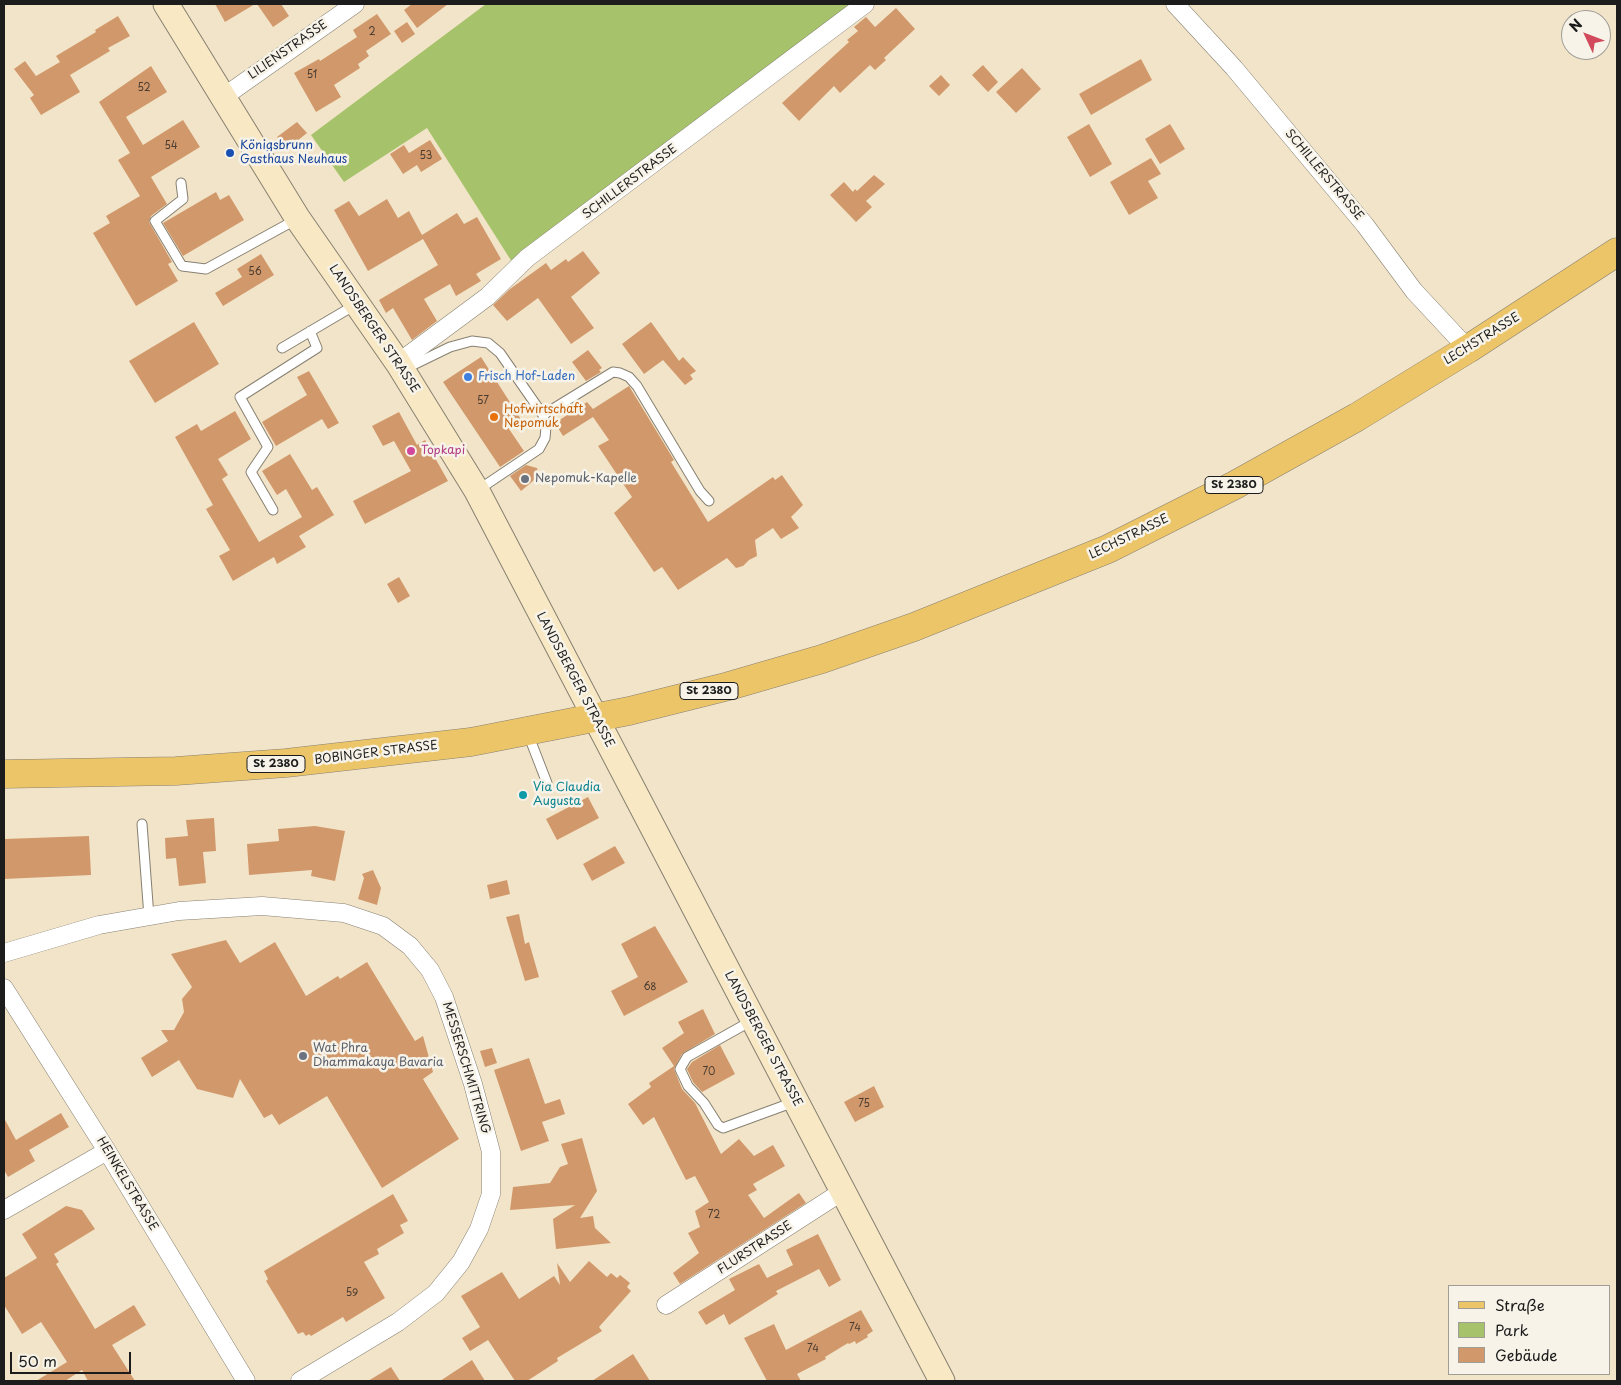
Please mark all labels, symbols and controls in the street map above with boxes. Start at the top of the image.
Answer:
north arrow [1561,10,1611,60]
text: N [1564,14,1587,36]
street label: LILIENSTRASSE [246,17,330,83]
house number: 2 [368,26,376,38]
house number: 51 [307,69,317,81]
house number: 52 [137,82,151,94]
street label: SCHILLERSTRASSE [1282,127,1366,223]
place label: Königsbrunn Gasthaus Neuhaus [240,139,347,167]
house number: 54 [164,140,178,152]
street label: SCHILLERSTRASSE [580,142,680,222]
marker: Königsbrunn Gasthaus Neuhaus [224,147,236,159]
house number: 53 [420,150,432,162]
street label: LANDSBERGER STRASSE [326,262,422,396]
house number: 56 [248,266,262,278]
street label: LECHSTRASSE [1441,310,1523,368]
place label: Frisch Hof-Laden [478,370,575,384]
marker: Frisch Hof-Laden [462,371,474,383]
house number: 57 [477,395,489,407]
place label: Hofwirtschaft Nepomuk [504,403,583,431]
marker: Hofwirtschaft Nepomuk [488,411,500,423]
place label: Topkapi [421,444,465,458]
marker: Topkapi [405,445,417,457]
place label: Nepomuk-Kapelle [535,472,637,486]
marker: Nepomuk-Kapelle [519,473,531,485]
road number: St 2380 [1205,476,1263,494]
street label: LECHSTRASSE [1087,512,1171,562]
street label: LANDSBERGER STRASSE [533,610,617,750]
road number: St 2380 [680,682,738,699]
street label: BOBINGER STRASSE [313,738,439,768]
road number: St 2380 [247,756,305,772]
place label: Via Claudia Augusta [533,781,601,809]
marker: Via Claudia Augusta [517,789,529,801]
street label: LANDSBERGER STRASSE [721,969,805,1109]
house number: 68 [643,981,657,993]
street label: MESSERSCHMITTRING [439,1000,493,1136]
place label: Wat Phra Dhammakaya Bavaria [313,1042,443,1070]
marker: Wat Phra Dhammakaya Bavaria [297,1050,309,1062]
house number: 70 [703,1066,715,1078]
house number: 75 [858,1098,870,1110]
street label: HEINKELSTRASSE [93,1135,161,1233]
house number: 72 [708,1209,720,1221]
street label: FLURSTRASSE [715,1219,795,1277]
legend [1448,1285,1611,1375]
house number: 59 [346,1287,358,1299]
text: Straße [1495,1293,1545,1316]
text: Park [1495,1318,1529,1341]
house number: 74 [849,1322,861,1334]
scale bar [12,1342,134,1374]
house number: 74 [807,1343,819,1355]
text: Gebäude [1495,1343,1557,1366]
text: 50 m [18,1349,57,1372]

